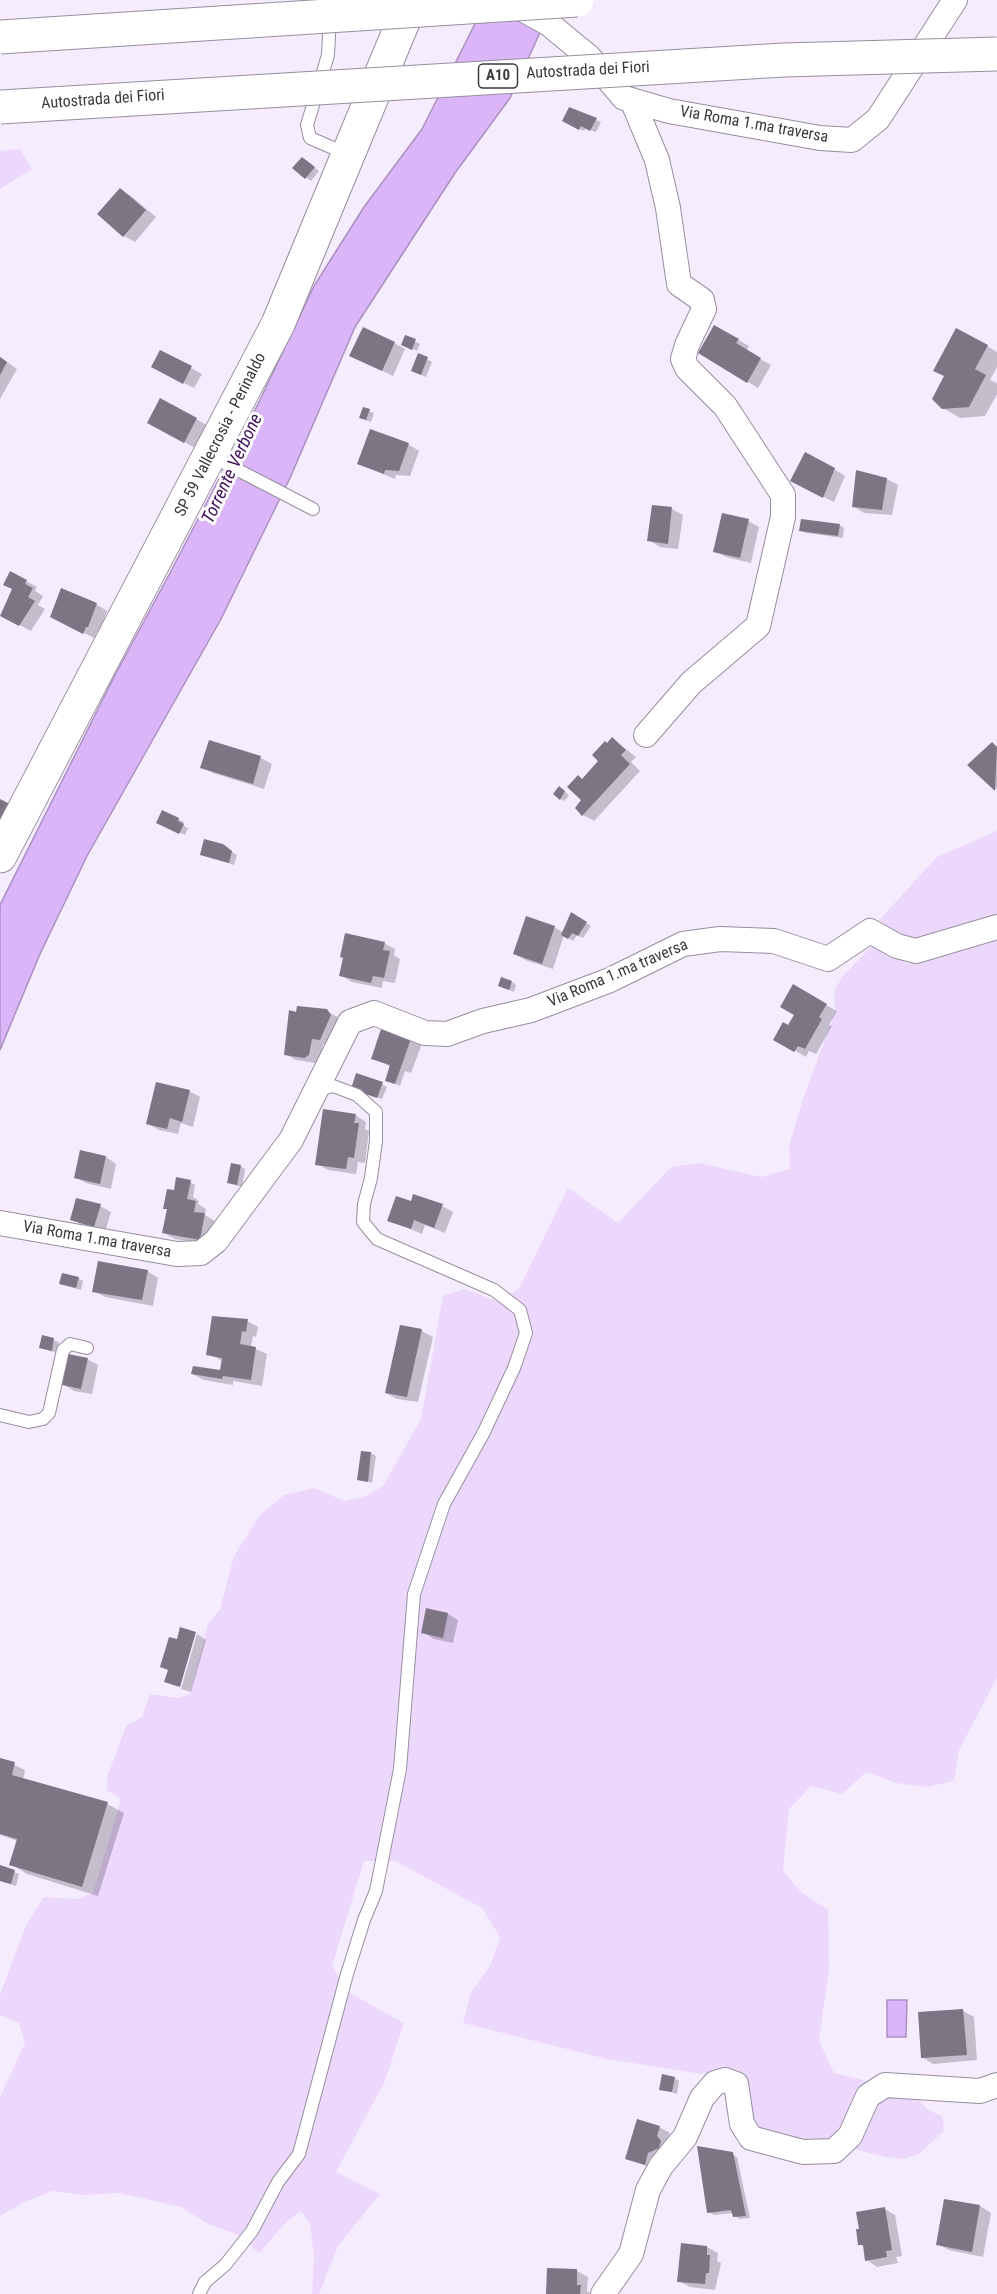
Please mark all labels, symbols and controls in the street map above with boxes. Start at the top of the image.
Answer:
street label: Autostrada dei Fiori [526,58,650,84]
road number: A10 [478,64,518,88]
street label: Autostrada dei Fiori [41,86,165,114]
street label: Via Roma 1.ma traversa [678,102,830,148]
street label: SP 59 Vallecrosia - Perinaldo [171,350,271,520]
water label: Torrente Verbone [198,411,268,527]
street label: Via Roma 1.ma traversa [545,936,691,1012]
street label: Via Roma 1.ma traversa [21,1217,173,1263]

